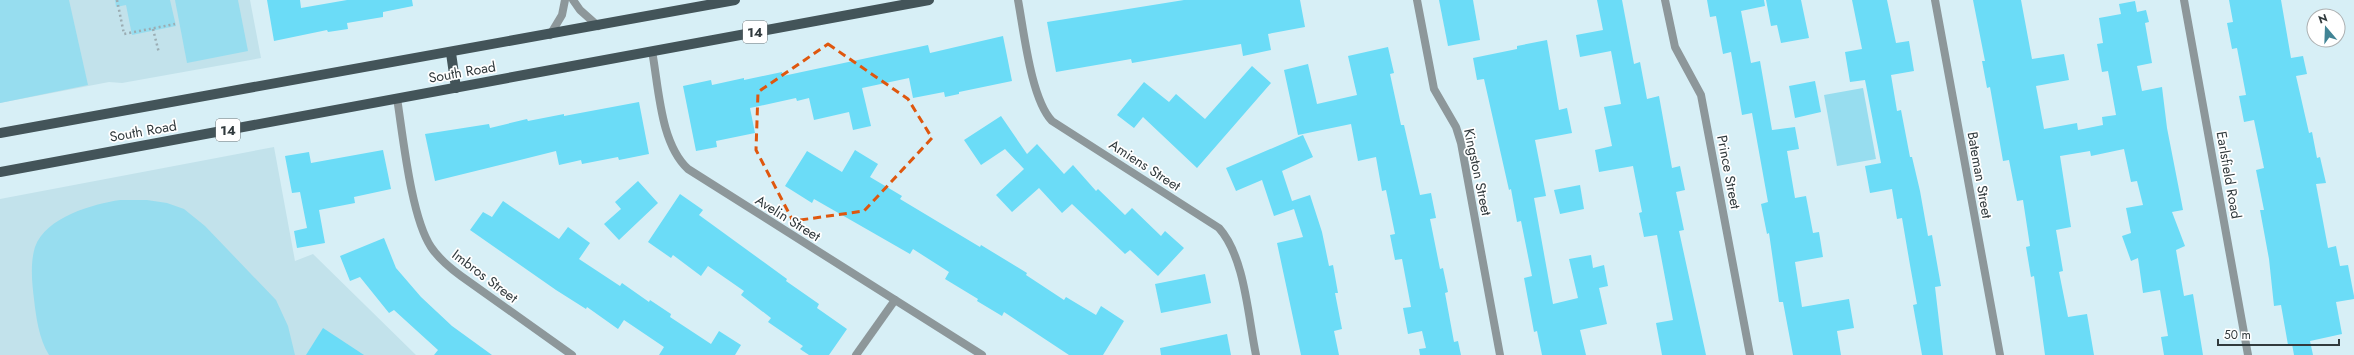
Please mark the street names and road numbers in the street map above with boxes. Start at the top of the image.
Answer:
road number: 14 [743,21,767,43]
street label: South Road [427,56,497,88]
street label: South Road [108,115,178,147]
road number: 14 [216,119,240,141]
street label: Kingston Street [1459,127,1497,218]
street label: Bateman Street [1963,130,1998,221]
street label: Earlsfield Road [2211,130,2247,220]
street label: Prince Street [1712,133,1746,211]
street label: Amiens Street [1105,134,1185,196]
street label: Avelin Street [752,190,825,246]
street label: Imbros Street [448,245,523,308]

